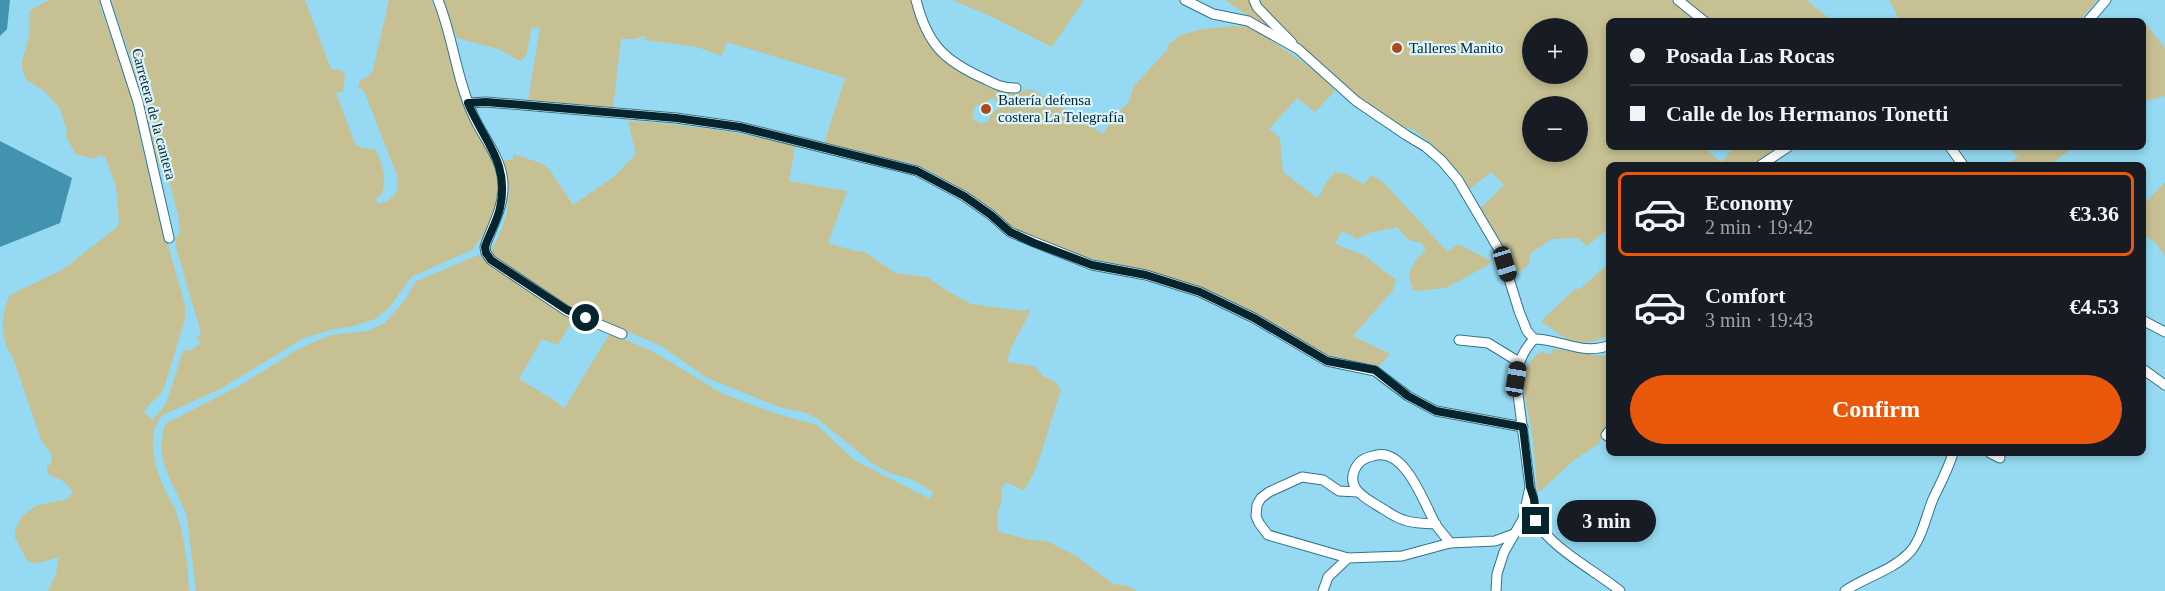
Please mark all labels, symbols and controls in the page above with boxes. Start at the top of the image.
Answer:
map controls [1522,18,1588,162]
button: + [1522,18,1588,84]
place label: Talleres Manito [1409,40,1503,56]
marker: Talleres Manito [1390,41,1404,55]
text: Posada Las Rocas [1666,43,1835,68]
street label: Carretera de la cantera [129,47,179,182]
place label: Batería defensa costera La Telegrafía [998,92,1124,125]
button: − [1522,96,1588,162]
text: Calle de los Hermanos Tonetti [1666,101,1948,126]
marker: Batería defensa costera La Telegrafía [979,102,993,116]
icon: car [1633,187,1687,241]
text: Economy [1705,190,1793,215]
text: €3.36 [2070,201,2119,226]
text: 2 min · 19:42 [1705,216,1813,238]
car [1491,244,1519,284]
icon: car [1633,280,1687,334]
text: Comfort [1705,283,1786,308]
text: €4.53 [2070,294,2119,319]
route start [572,304,599,331]
text: 3 min · 19:43 [1705,309,1813,331]
car [1504,360,1528,398]
button: Confirm [1630,375,2122,444]
callout: 3 min [1557,500,1656,542]
route end [1522,507,1549,534]
text: 3 min [1582,510,1631,532]

